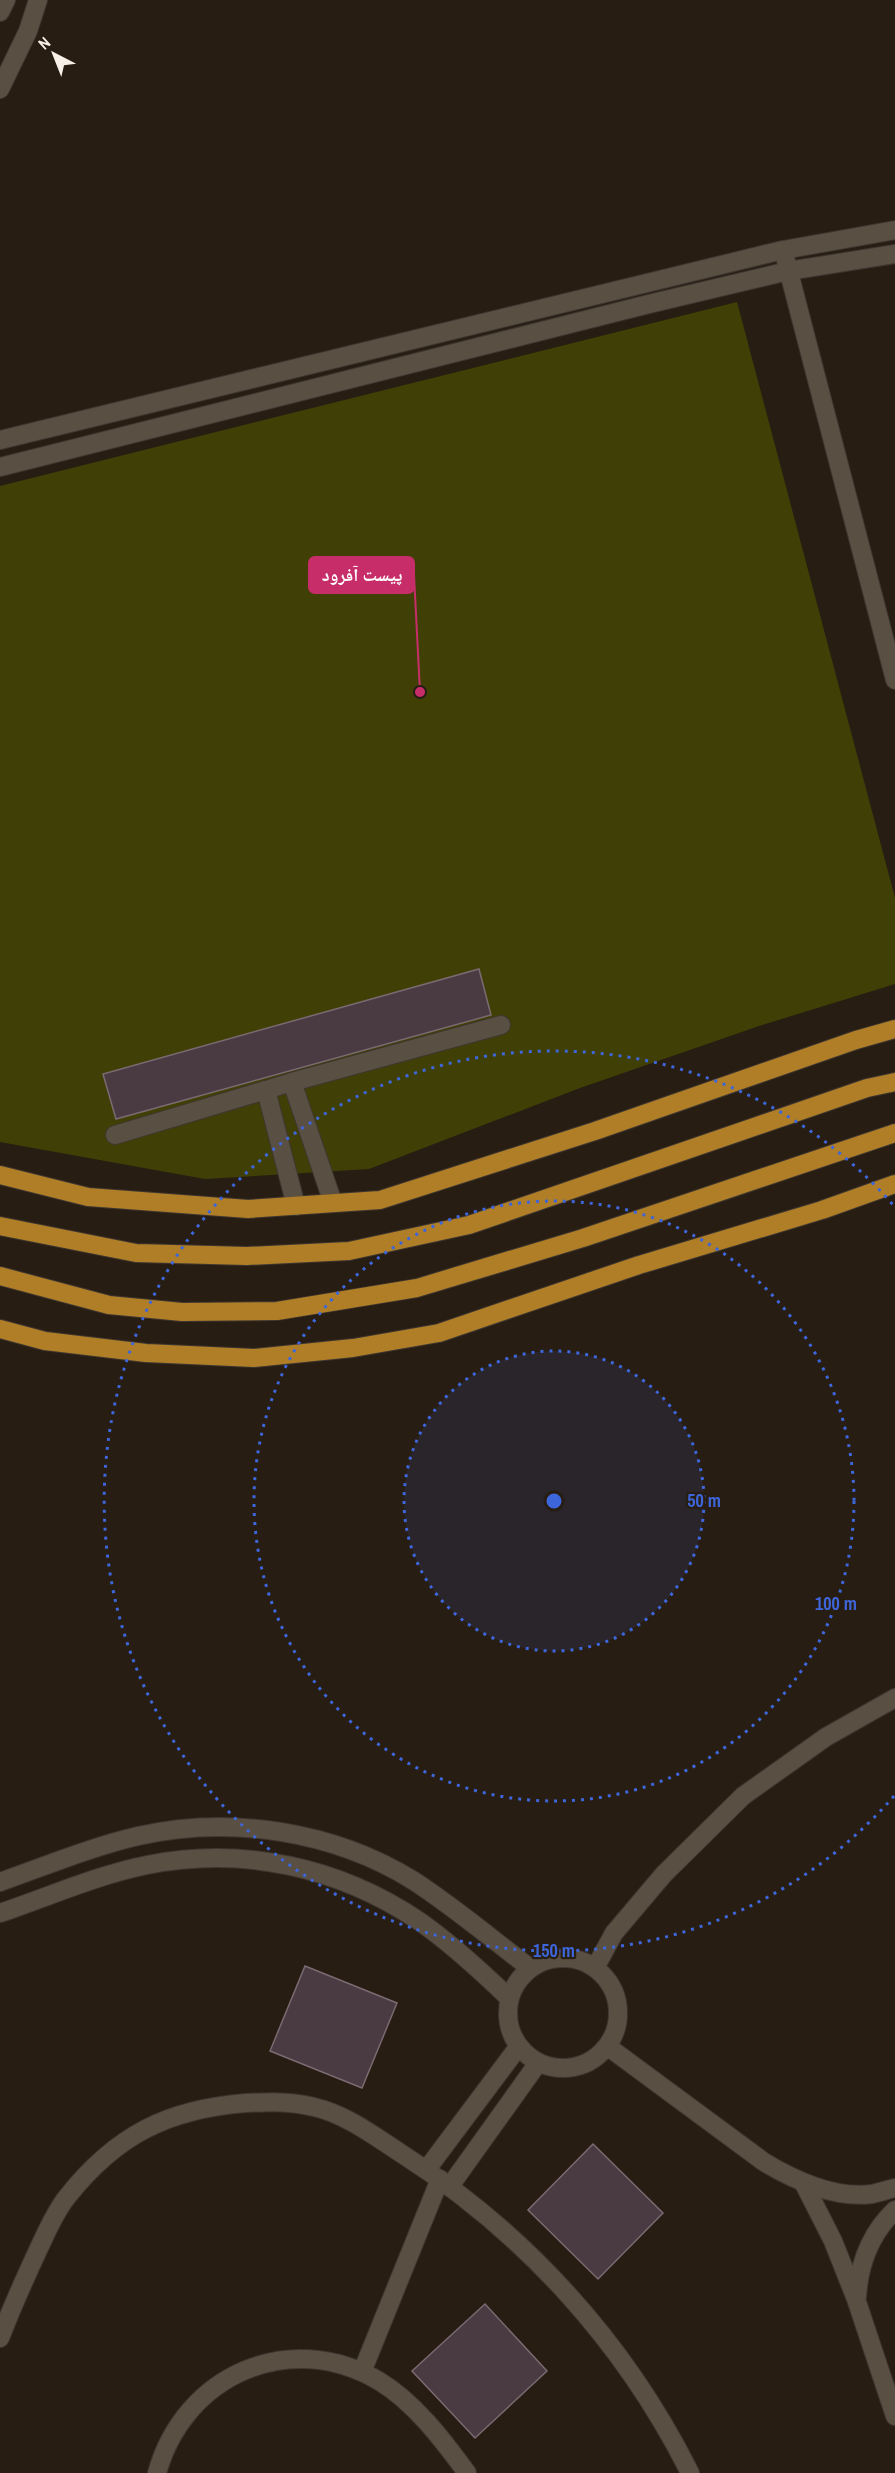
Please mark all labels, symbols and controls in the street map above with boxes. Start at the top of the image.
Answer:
north arrow [24,24,84,84]
text: N [33,32,55,54]
callout: پیست آفرود [309,557,414,593]
text: پیست آفرود [322,562,402,587]
text: 50 m [687,1488,721,1513]
centre of rings [544,1491,564,1511]
text: 100 m [815,1591,857,1616]
text: 150 m [533,1938,575,1963]

